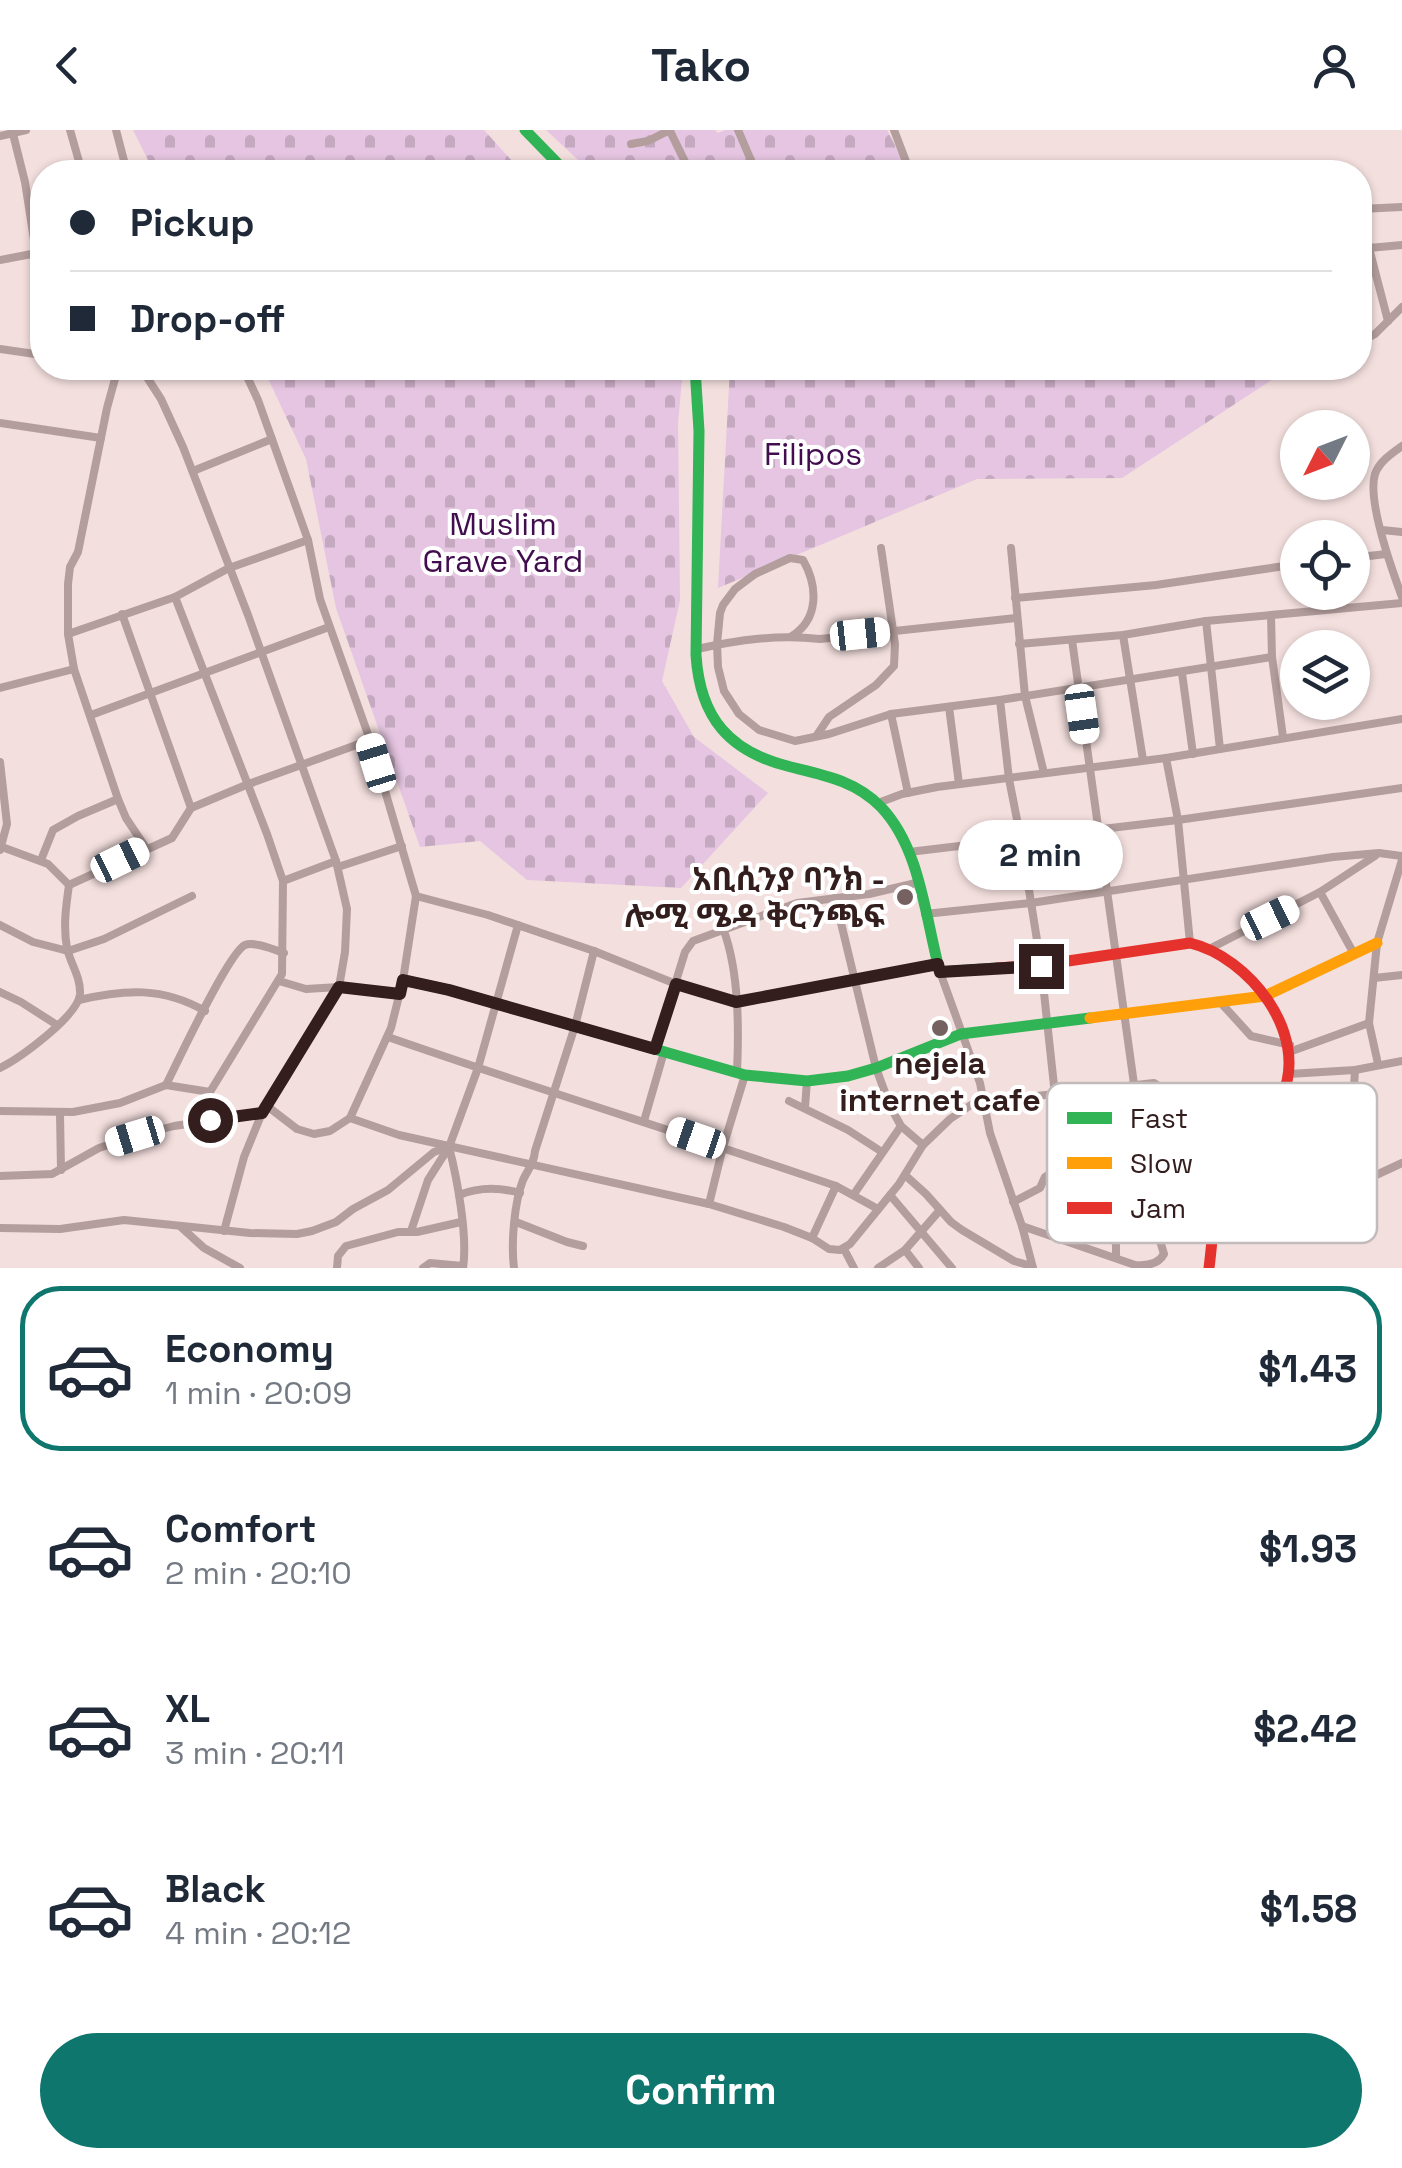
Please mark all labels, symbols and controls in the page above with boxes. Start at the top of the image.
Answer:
text: Tako [651,37,751,94]
icon: back [40,38,95,93]
icon: person [1307,38,1362,93]
text: Pickup [130,199,254,247]
text: Drop-off [130,295,285,343]
north arrow [1280,410,1370,500]
map controls [1280,410,1370,720]
park label: Filipos [764,434,862,474]
park label: Muslim Grave Yard [423,504,583,581]
button: locate [1280,520,1370,610]
car [829,616,891,652]
button: layers [1280,630,1370,720]
car [1063,682,1101,746]
car [353,730,399,796]
callout: 2 min [958,821,1124,891]
car [86,833,154,887]
text: 2 min [999,835,1082,875]
place label: አቢሲንያ ባንክ - ሎሚ ሜዳ ቅርንጫፍ [624,859,885,936]
marker: አቢሲንያ ባንክ - ሎሚ ሜዳ ቅርንጫፍ [894,886,916,908]
car [1236,891,1304,945]
route end [1019,944,1064,989]
marker: nejela internet cafe [929,1017,951,1039]
place label: nejela internet cafe [839,1043,1041,1120]
legend [1047,1083,1377,1243]
route start [188,1098,233,1143]
text: Fast [1130,1100,1188,1136]
car [102,1113,168,1159]
car [663,1114,729,1162]
text: Slow [1130,1145,1193,1181]
text: Jam [1130,1190,1186,1226]
icon: car [45,1324,135,1414]
text: Economy [165,1325,334,1373]
text: $1.43 [1258,1345,1357,1393]
text: 1 min · 20:09 [165,1373,352,1413]
icon: car [45,1504,135,1594]
text: Comfort [165,1505,316,1553]
text: $1.93 [1259,1525,1357,1573]
text: 2 min · 20:10 [165,1553,352,1593]
icon: car [45,1684,135,1774]
text: XL [165,1685,210,1733]
text: $2.42 [1253,1705,1357,1753]
text: 3 min · 20:11 [165,1733,345,1773]
icon: car [45,1864,135,1954]
text: Black [165,1865,266,1913]
text: $1.58 [1260,1885,1357,1933]
text: 4 min · 20:12 [165,1913,351,1953]
button: Confirm [40,2033,1362,2148]

